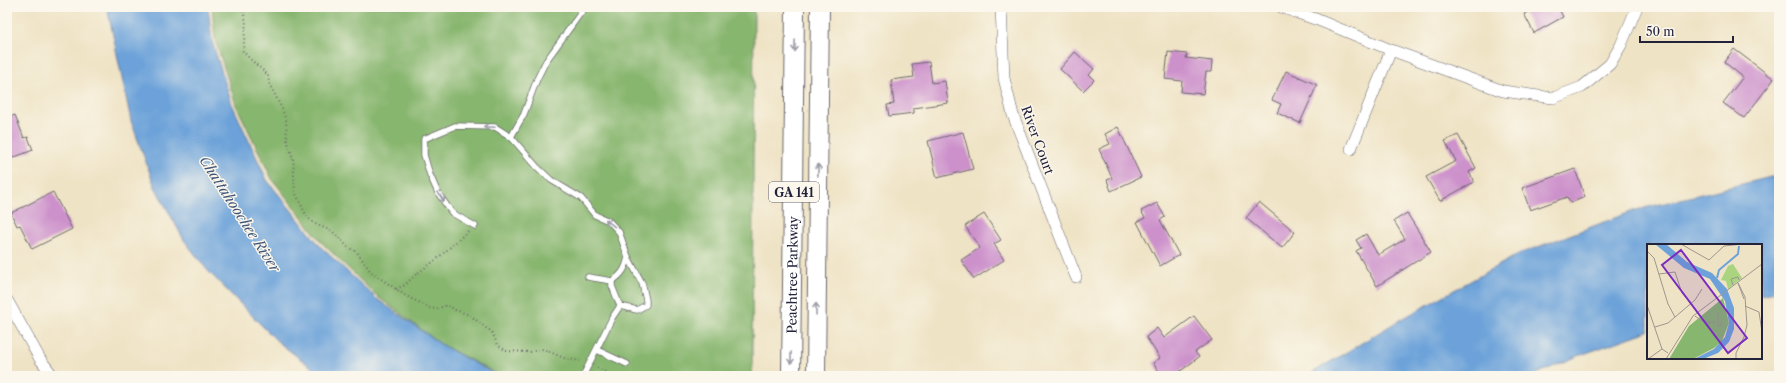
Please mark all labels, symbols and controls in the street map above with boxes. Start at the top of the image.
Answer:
scale bar [1640,18,1733,44]
text: 50 m [1646,24,1675,39]
one-way arrow [791,39,799,52]
street label: River Court [1018,103,1058,177]
one-way arrow [483,123,496,131]
water label: Chattahoochee River [196,152,285,277]
one-way arrow [814,164,822,177]
road number: GA 141 [769,182,819,202]
one-way arrow [437,191,445,202]
street label: Peachtree Parkway [783,215,801,334]
one-way arrow [605,219,615,228]
inset map [1647,244,1762,359]
one-way arrow [813,303,820,316]
one-way arrow [787,351,795,364]

